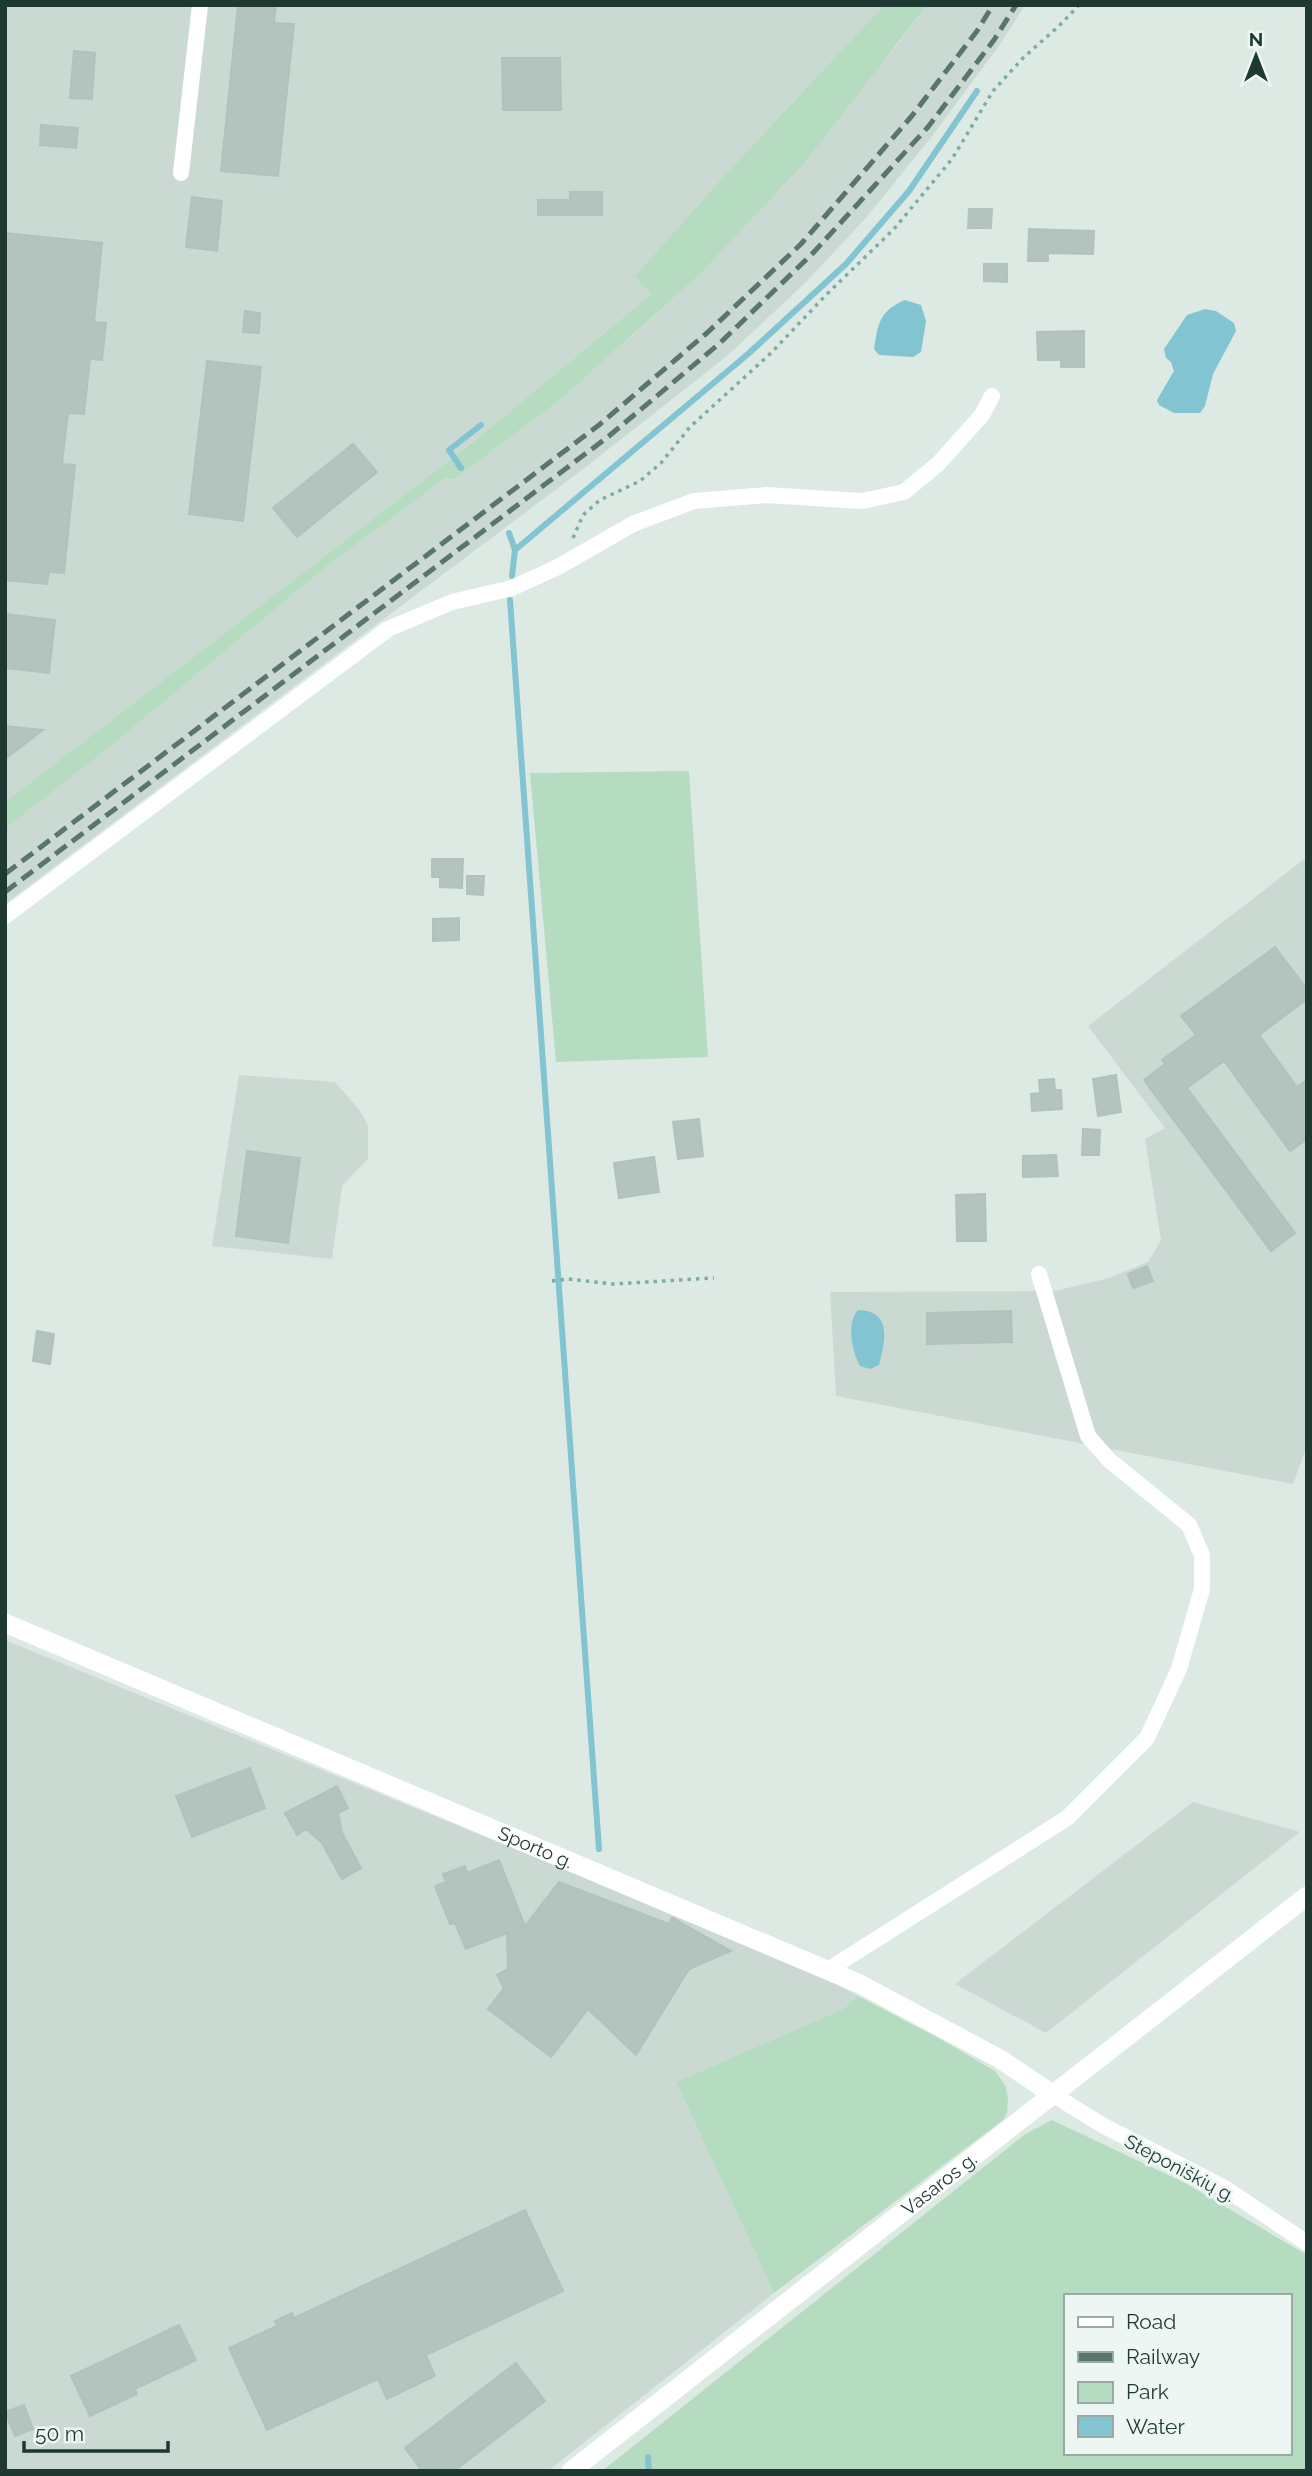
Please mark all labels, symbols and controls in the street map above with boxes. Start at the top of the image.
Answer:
north arrow [1221,21,1291,91]
text: N [1249,28,1263,50]
street label: Sporto g. [495,1822,576,1873]
street label: Steponiškių g. [1121,2130,1239,2206]
street label: Vasaros g. [897,2147,981,2220]
legend [1064,2294,1291,2455]
text: Road [1126,2309,1176,2334]
text: Railway [1126,2344,1200,2369]
text: Park [1126,2379,1169,2404]
scale bar [24,2410,168,2454]
text: Water [1126,2414,1185,2439]
text: 50 m [35,2421,84,2446]

